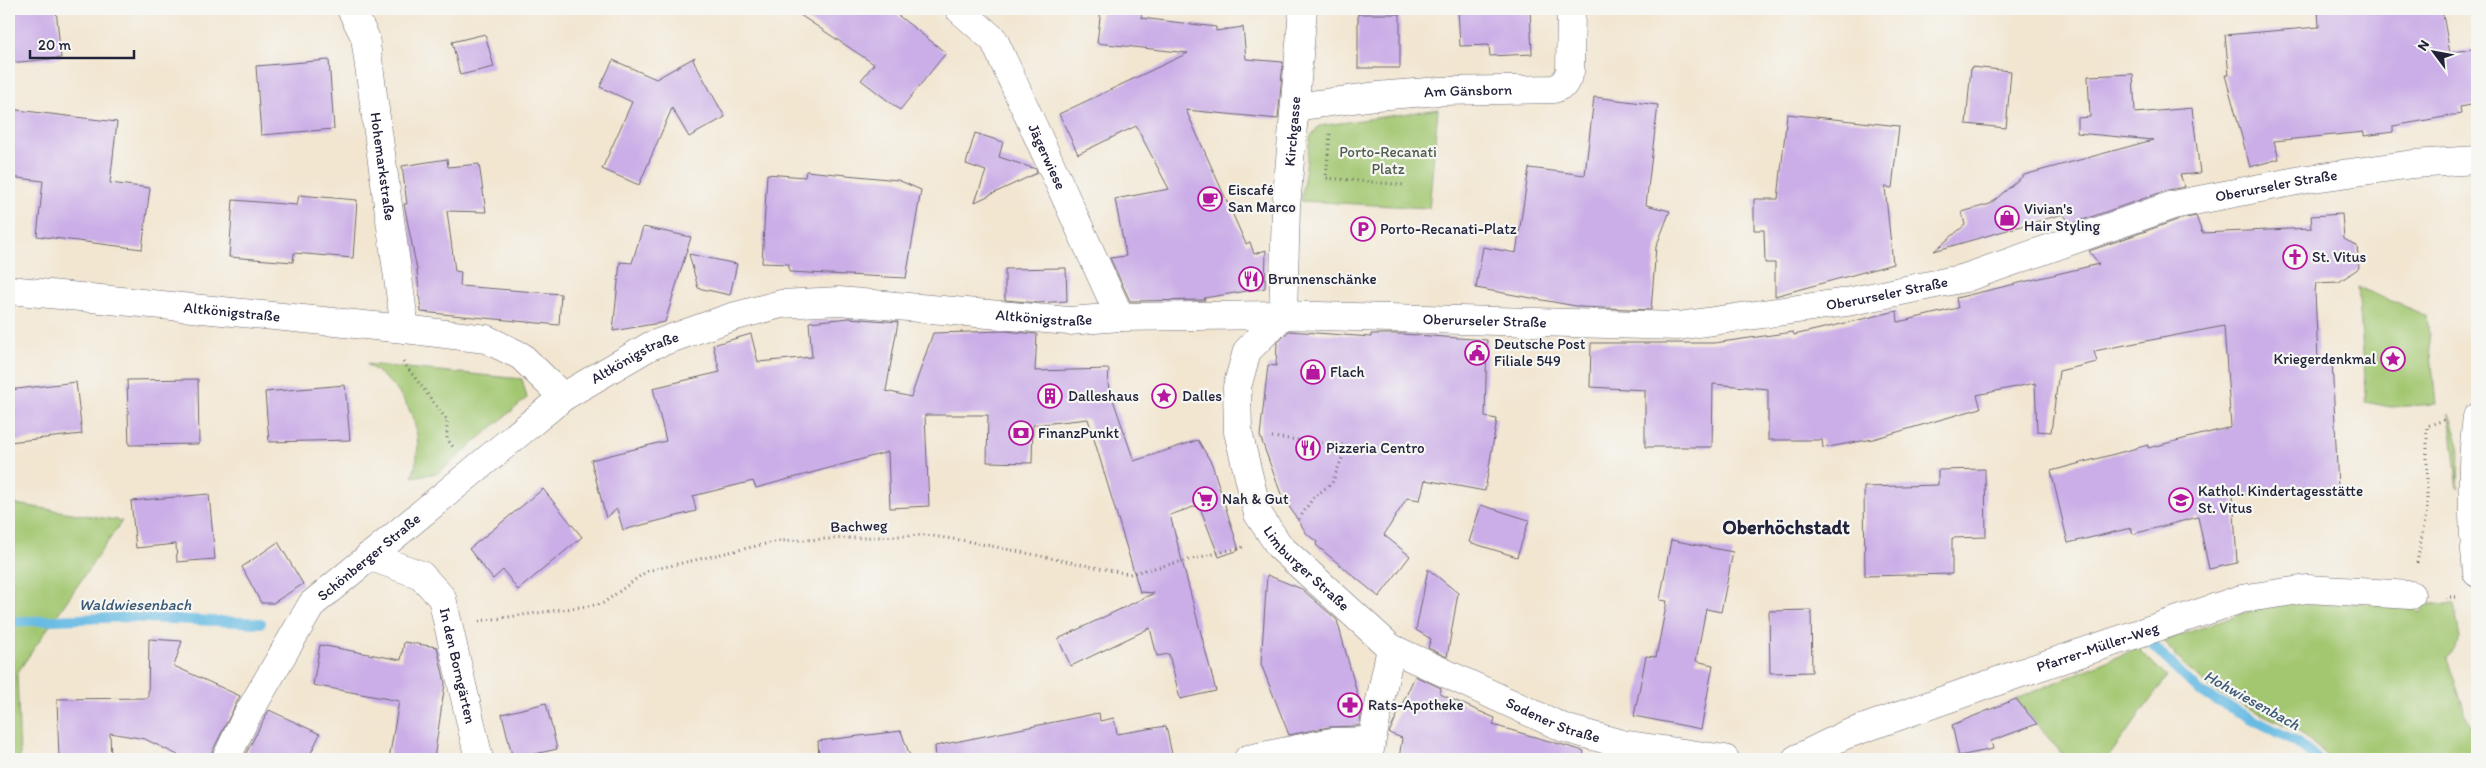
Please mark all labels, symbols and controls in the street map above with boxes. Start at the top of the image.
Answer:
scale bar [30,28,134,60]
north arrow [2408,28,2458,78]
text: 20 m [38,36,72,54]
text: N [2414,37,2433,54]
street label: Am Gänsborn [1423,81,1513,101]
street label: Kirchgasse [1281,96,1304,167]
street label: Hohemarkstraße [366,111,399,222]
street label: Jägerwiese [1024,121,1070,193]
park label: Porto-Recanati Platz [1339,143,1437,178]
street label: Oberurseler Straße [2213,166,2338,206]
place label: Eiscafé San Marco [1228,181,1296,216]
cafe icon: Eiscafé San Marco [1197,186,1223,212]
place label: Vivian's Hair Styling [2024,200,2101,235]
shop icon: Vivian's Hair Styling [1994,205,2020,231]
parking icon: Porto-Recanati-Platz [1350,216,1376,242]
place label: Porto-Recanati-Platz [1380,220,1517,238]
church icon: St. Vitus [2282,244,2308,270]
place label: St. Vitus [2312,248,2367,266]
restaurant icon: Brunnenschänke [1238,266,1264,292]
place label: Brunnenschänke [1268,270,1377,288]
street label: Oberurseler Straße [1825,273,1949,314]
street label: Altkönigstraße [183,298,281,326]
street label: Altkönigstraße [995,306,1093,330]
street label: Oberurseler Straße [1422,310,1547,331]
street label: Altkönigstraße [588,328,681,388]
place label: Deutsche Post Filiale 549 [1494,335,1586,370]
public building icon: Deutsche Post Filiale 549 [1464,340,1490,366]
place icon: Kriegerdenkmal [2380,346,2406,372]
place label: Kriegerdenkmal [2274,350,2377,368]
shop icon: Flach [1300,359,1326,385]
place label: Flach [1330,363,1365,381]
building icon: Dalleshaus [1037,383,1063,409]
place icon: Dalles [1151,383,1177,409]
place label: Dalleshaus [1068,387,1139,405]
place label: Dalles [1182,387,1222,405]
bank icon: FinanzPunkt [1008,420,1034,446]
place label: FinanzPunkt [1038,424,1119,442]
restaurant icon: Pizzeria Centro [1295,435,1321,461]
place label: Pizzeria Centro [1326,439,1425,457]
place label: Kathol. Kindertagesstätte St. Vitus [2198,482,2363,517]
supermarket icon: Nah & Gut [1192,486,1218,512]
school or university icon: Kathol. Kindertagesstätte St. Vitus [2168,487,2194,513]
place label: Nah & Gut [1222,490,1289,508]
street label: Schönberger Straße [314,509,424,605]
district label: Oberhöchstadt [1722,515,1850,539]
street label: Bachweg [830,516,888,536]
street label: Limburger Straße [1259,522,1353,615]
water label: Waldwiesenbach [79,595,192,614]
street label: In den Borngärten [436,606,480,726]
street label: Pfarrer-Müller-Weg [2034,618,2161,676]
water label: Hohwiesenbach [2201,666,2304,734]
pharmacy icon: Rats-Apotheke [1337,692,1363,718]
street label: Sodener Straße [1503,693,1602,747]
place label: Rats-Apotheke [1368,696,1464,714]

